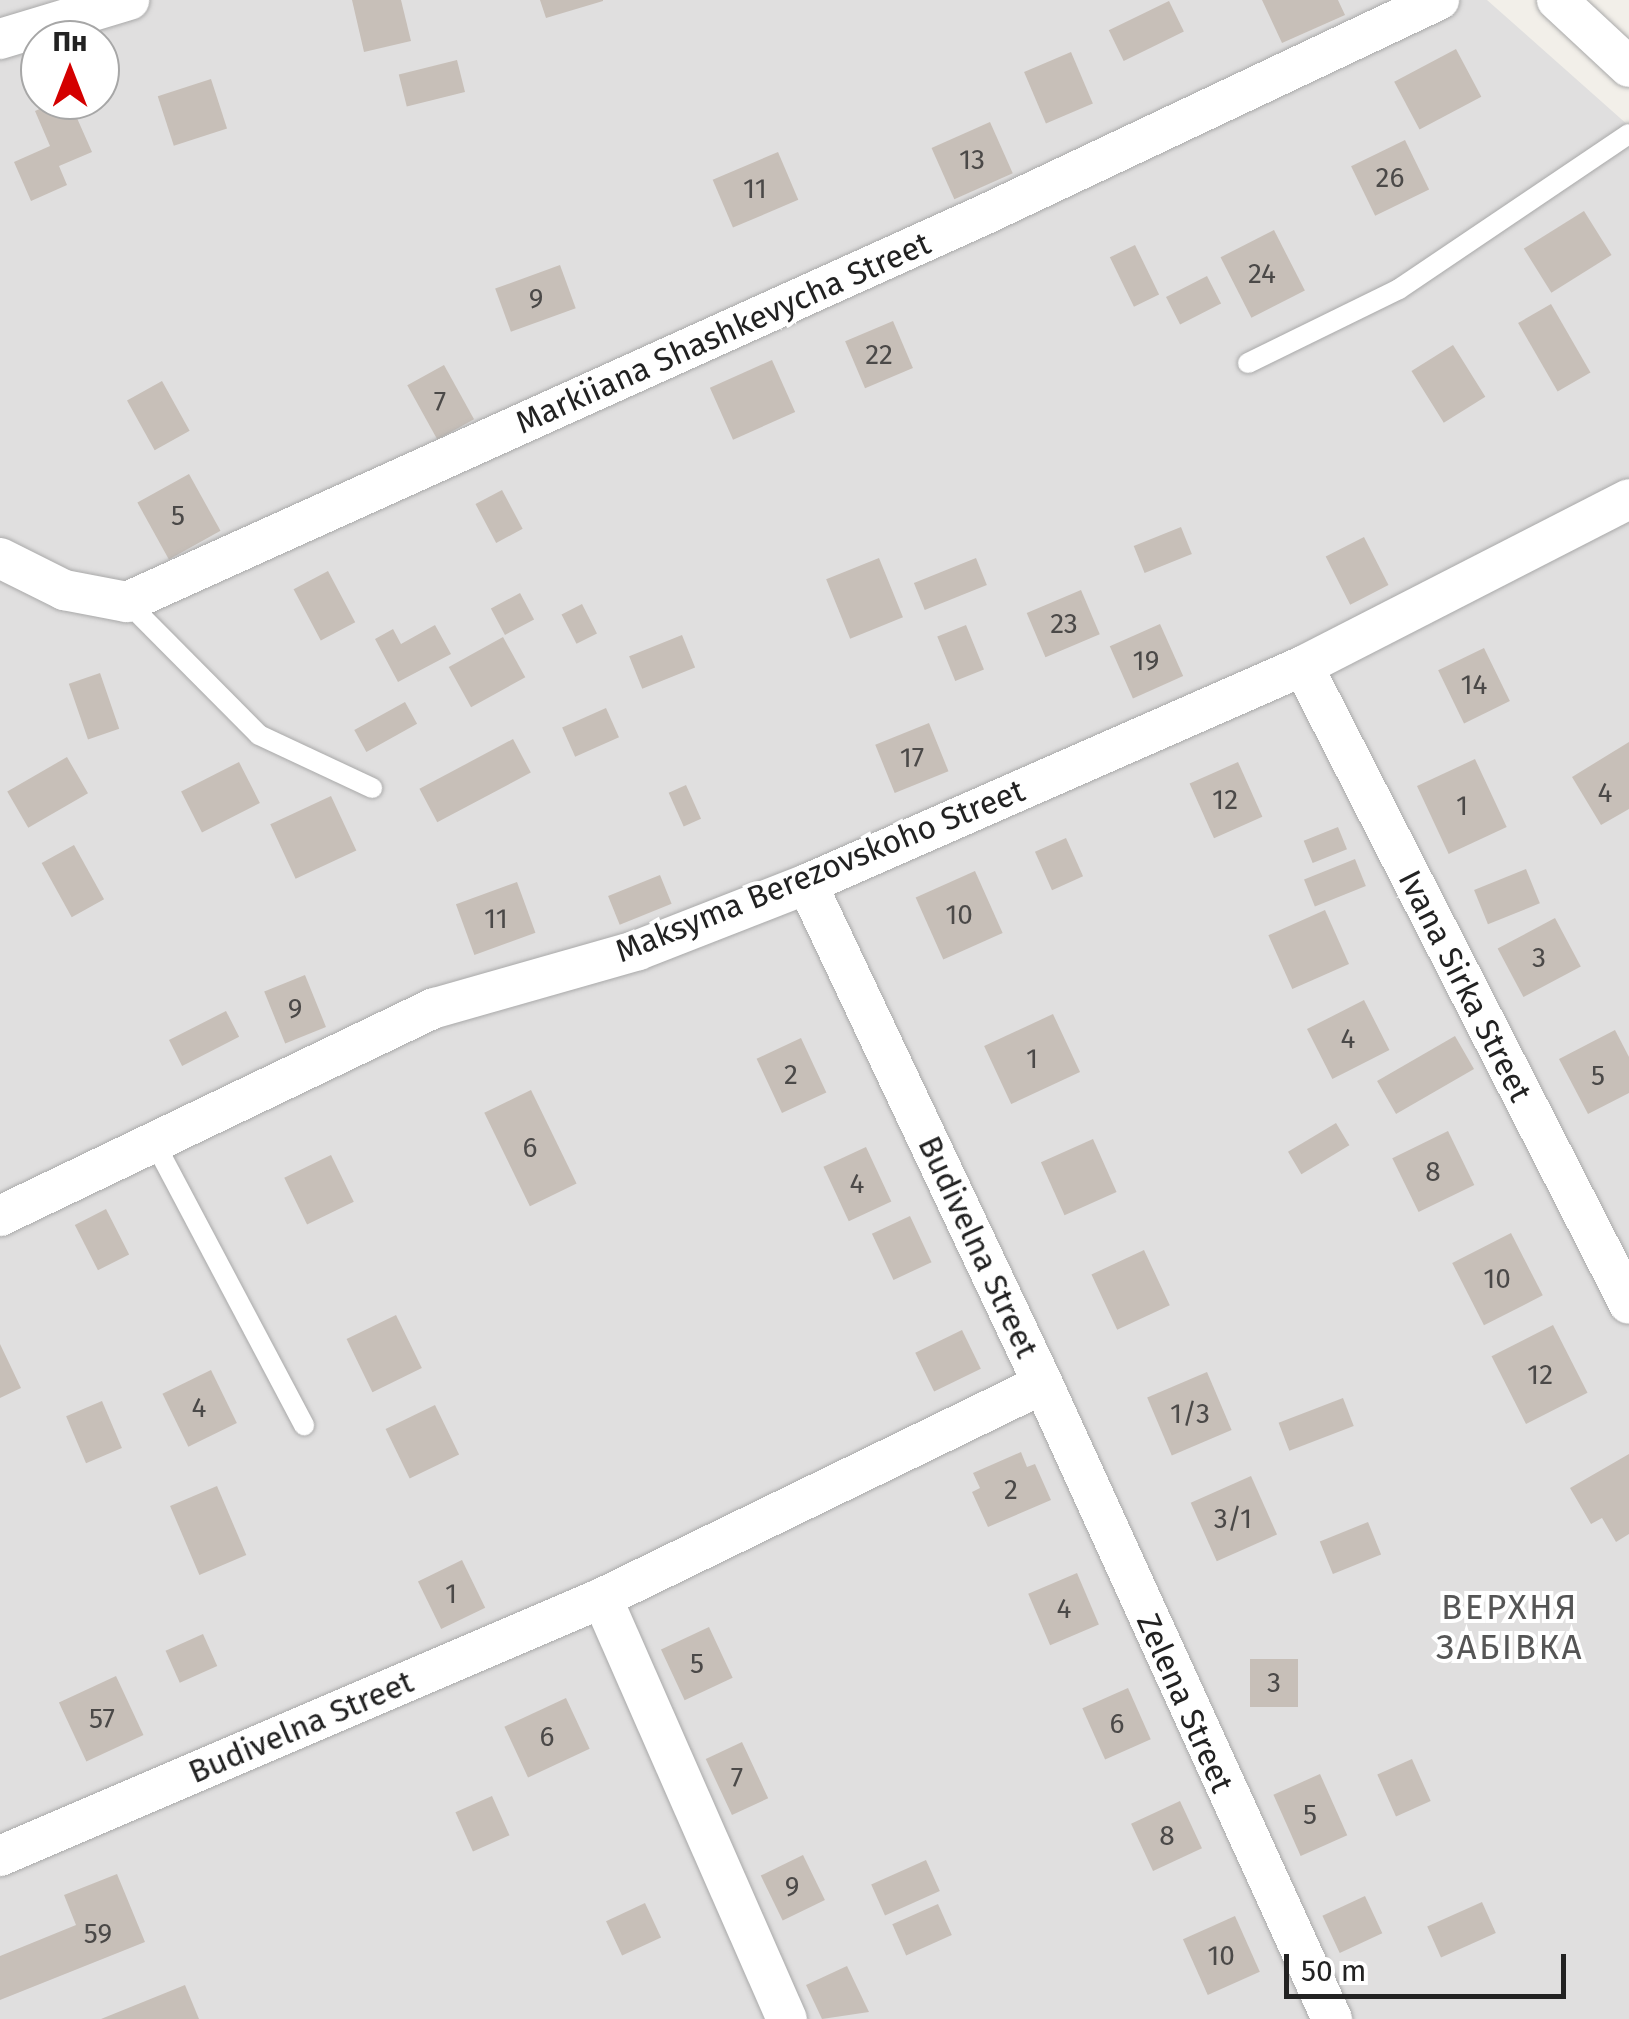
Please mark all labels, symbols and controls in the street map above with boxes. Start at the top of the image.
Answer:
north arrow [20,20,120,120]
text: Пн [52,25,88,58]
house number: 13 [959,143,985,177]
house number: 26 [1376,161,1404,195]
house number: 11 [743,172,767,206]
street label: Markiiana Shashkevycha Street [510,224,936,442]
house number: 24 [1248,257,1276,291]
house number: 9 [529,282,543,316]
house number: 22 [865,338,893,372]
house number: 7 [434,385,446,419]
house number: 5 [171,499,185,533]
house number: 23 [1050,607,1078,641]
house number: 19 [1133,644,1159,678]
house number: 14 [1460,668,1488,702]
house number: 17 [900,741,924,775]
street label: Maksyma Berezovskoho Street [610,771,1030,971]
house number: 4 [1598,776,1612,810]
house number: 12 [1212,783,1238,817]
house number: 1 [1456,789,1468,823]
street label: Ivana Sirka Street [1390,864,1540,1108]
house number: 10 [945,898,973,932]
house number: 11 [484,902,508,936]
house number: 3 [1532,941,1546,975]
house number: 9 [288,992,302,1026]
house number: 4 [1341,1022,1355,1056]
house number: 1 [1026,1042,1038,1076]
house number: 2 [784,1058,798,1092]
house number: 5 [1591,1059,1605,1093]
street label: Budivelna Street [910,1130,1046,1364]
house number: 6 [523,1131,537,1165]
house number: 8 [1425,1155,1441,1189]
house number: 4 [850,1167,864,1201]
house number: 10 [1483,1262,1511,1296]
house number: 12 [1527,1358,1553,1392]
house number: 4 [192,1391,206,1425]
house number: 1/3 [1170,1397,1210,1431]
house number: 2 [1004,1473,1018,1507]
house number: 3/1 [1214,1502,1252,1536]
house number: 1 [445,1577,457,1611]
district label: ВЕРХНЯ ЗАБІВКА [1436,1586,1584,1668]
house number: 4 [1057,1592,1071,1626]
street label: Zelena Street [1129,1608,1241,1798]
house number: 5 [690,1647,704,1681]
street label: Budivelna Street [183,1662,419,1792]
house number: 3 [1267,1666,1281,1700]
house number: 57 [89,1702,115,1736]
house number: 6 [1110,1707,1124,1741]
house number: 6 [540,1720,554,1754]
house number: 7 [731,1761,743,1795]
house number: 5 [1303,1798,1317,1832]
house number: 8 [1159,1819,1175,1853]
house number: 9 [785,1870,799,1904]
house number: 59 [84,1917,112,1951]
scale bar [1289,1934,1572,1996]
house number: 10 [1207,1939,1235,1973]
text: 50 m [1301,1953,1366,1989]

